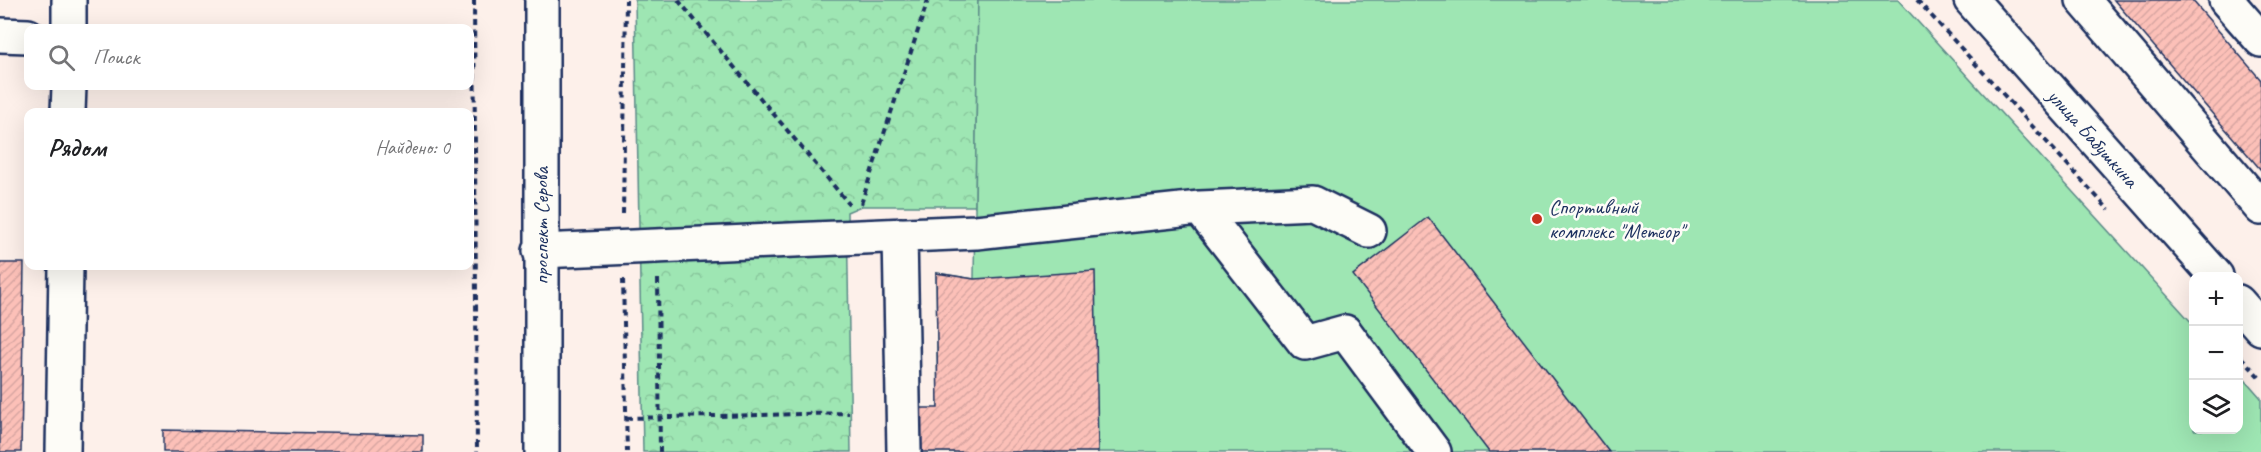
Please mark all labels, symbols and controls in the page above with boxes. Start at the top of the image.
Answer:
search box [24,24,474,90]
icon: search [45,41,78,74]
text: Поиск [93,43,139,71]
street label: улица Бабушкина [2041,82,2145,194]
text: Рядом [48,131,106,164]
text: Найдено: 0 [375,135,450,160]
street label: проспект Серова [528,166,554,285]
place label: Спортивный комплекс "Метеор" [1549,194,1688,244]
marker: Спортивный комплекс "Метеор" [1530,212,1544,226]
map controls [2189,272,2243,434]
button: + [2189,272,2243,326]
button: − [2189,326,2243,380]
button: layers [2189,380,2243,434]

